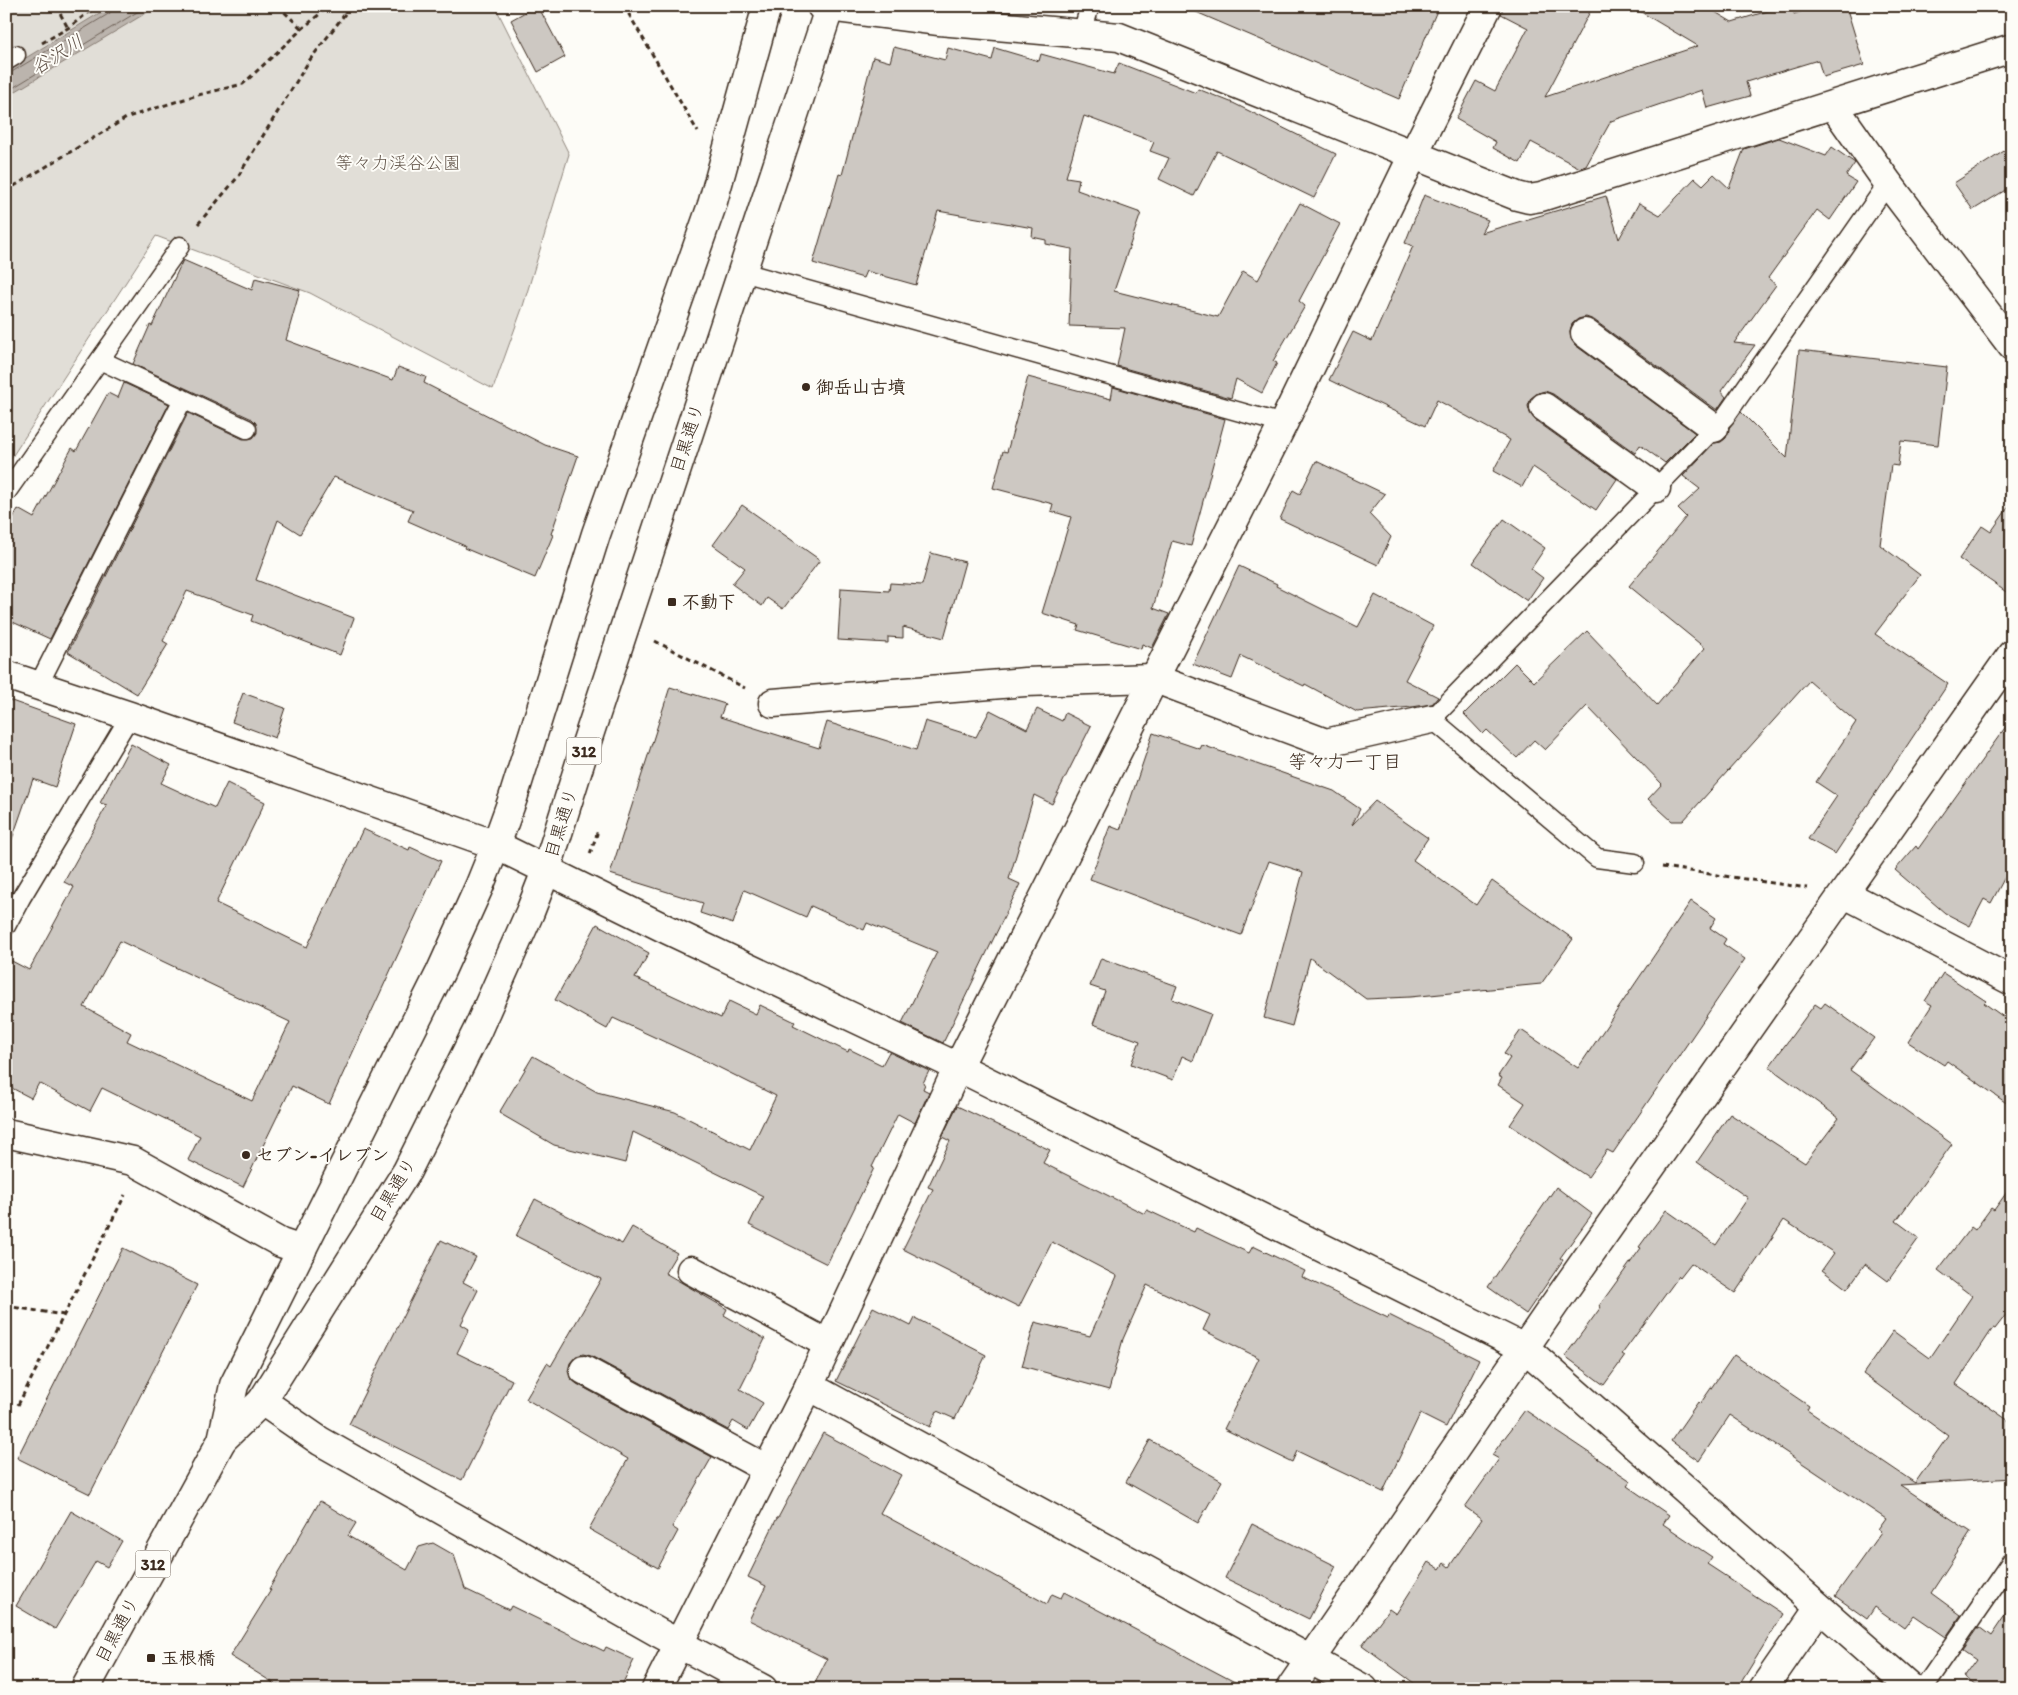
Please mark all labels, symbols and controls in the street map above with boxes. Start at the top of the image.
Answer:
water label: 谷沢川 [27,30,88,79]
park label: 等々力渓谷公園 [335,152,461,174]
place label: 御岳山古墳 [816,376,906,398]
marker: 御岳山古墳 [800,381,812,393]
street label: 目黒通り [665,400,709,476]
place label: 不動下 [682,591,736,613]
marker: 不動下 [666,596,678,608]
road number: 312 [566,738,602,764]
district label: 等々力一丁目 [1288,750,1402,773]
street label: 目黒通り [540,785,582,861]
place label: セブン-イレブン [256,1144,389,1166]
marker: セブン-イレブン [240,1149,252,1161]
street label: 目黒通り [365,1153,421,1227]
road number: 312 [136,1550,170,1578]
street label: 目黒通り [90,1593,144,1667]
place label: 玉根橋 [161,1647,215,1669]
marker: 玉根橋 [145,1652,157,1664]

